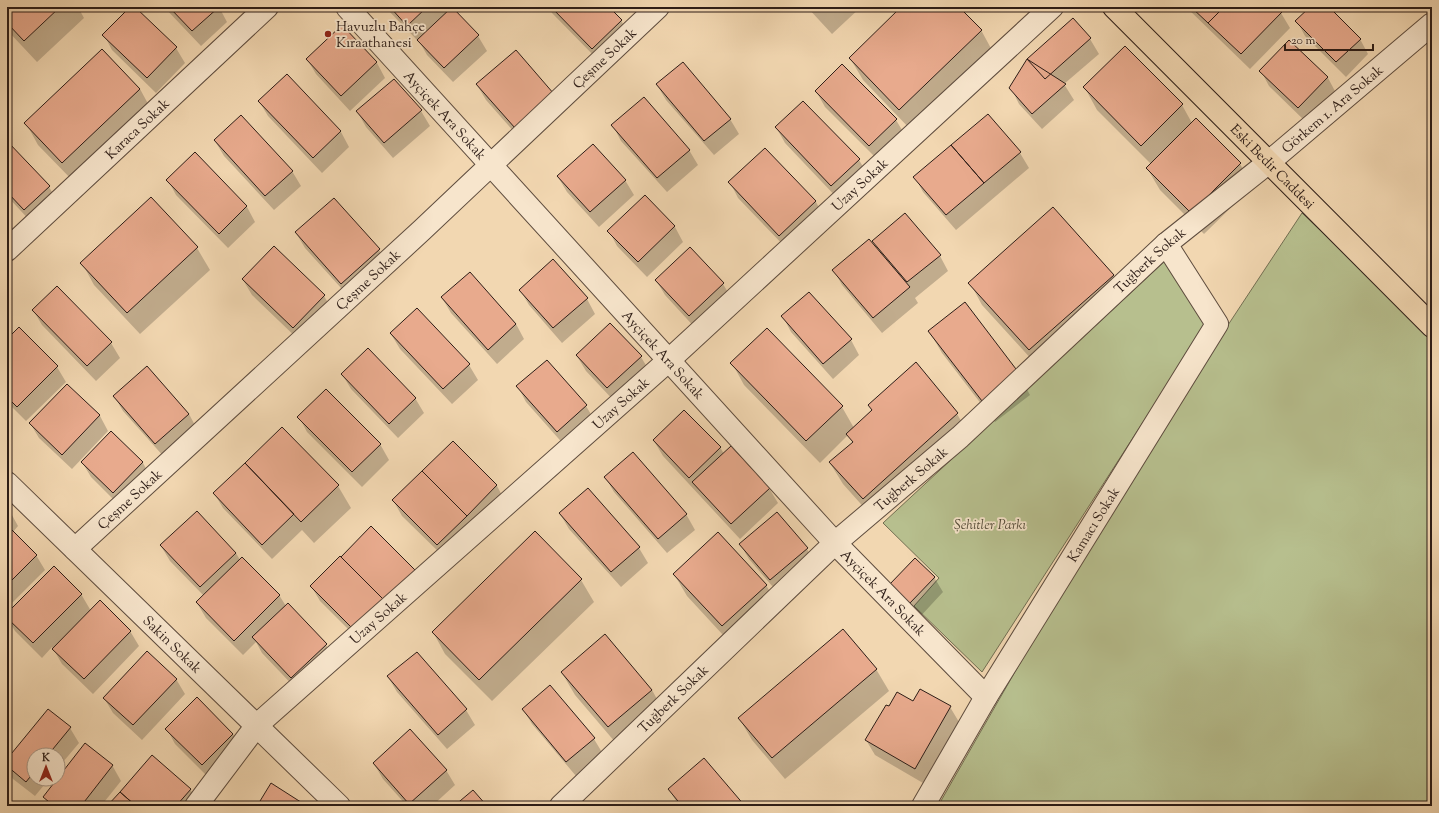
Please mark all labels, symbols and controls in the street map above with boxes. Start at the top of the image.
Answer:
place label: Havuzlu Bahçe Kıraathanesi [336,18,425,54]
street label: Çeşme Sokak [569,24,642,95]
scale bar [1285,26,1373,52]
marker: Havuzlu Bahçe Kıraathanesi [323,29,333,39]
text: 20 m [1291,32,1316,50]
street label: Görkem 1. Ara Sokak [1278,61,1389,159]
street label: Ayçiçek Ara Sokak [398,67,490,166]
street label: Karaca Sokak [102,95,175,165]
street label: Eski Bedir Caddesi [1224,121,1318,215]
street label: Uzay Sokak [828,154,894,217]
street label: Tuğberk Sokak [1111,223,1191,300]
street label: Çeşme Sokak [333,246,406,316]
street label: Ayçiçek Ara Sokak [616,307,708,405]
street label: Uzay Sokak [589,373,655,435]
street label: Tuğberk Sokak [871,443,953,517]
street label: Çeşme Sokak [94,465,168,535]
street label: Kamacı Sokak [1064,483,1126,567]
park label: Şehitler Parkı [954,516,1027,536]
street label: Ayçiçek Ara Sokak [835,546,929,642]
street label: Uzay Sokak [346,588,413,650]
street label: Sakin Sokak [137,612,205,679]
street label: Tuğberk Sokak [634,661,714,739]
north arrow [26,747,66,787]
text: K [41,750,50,766]

